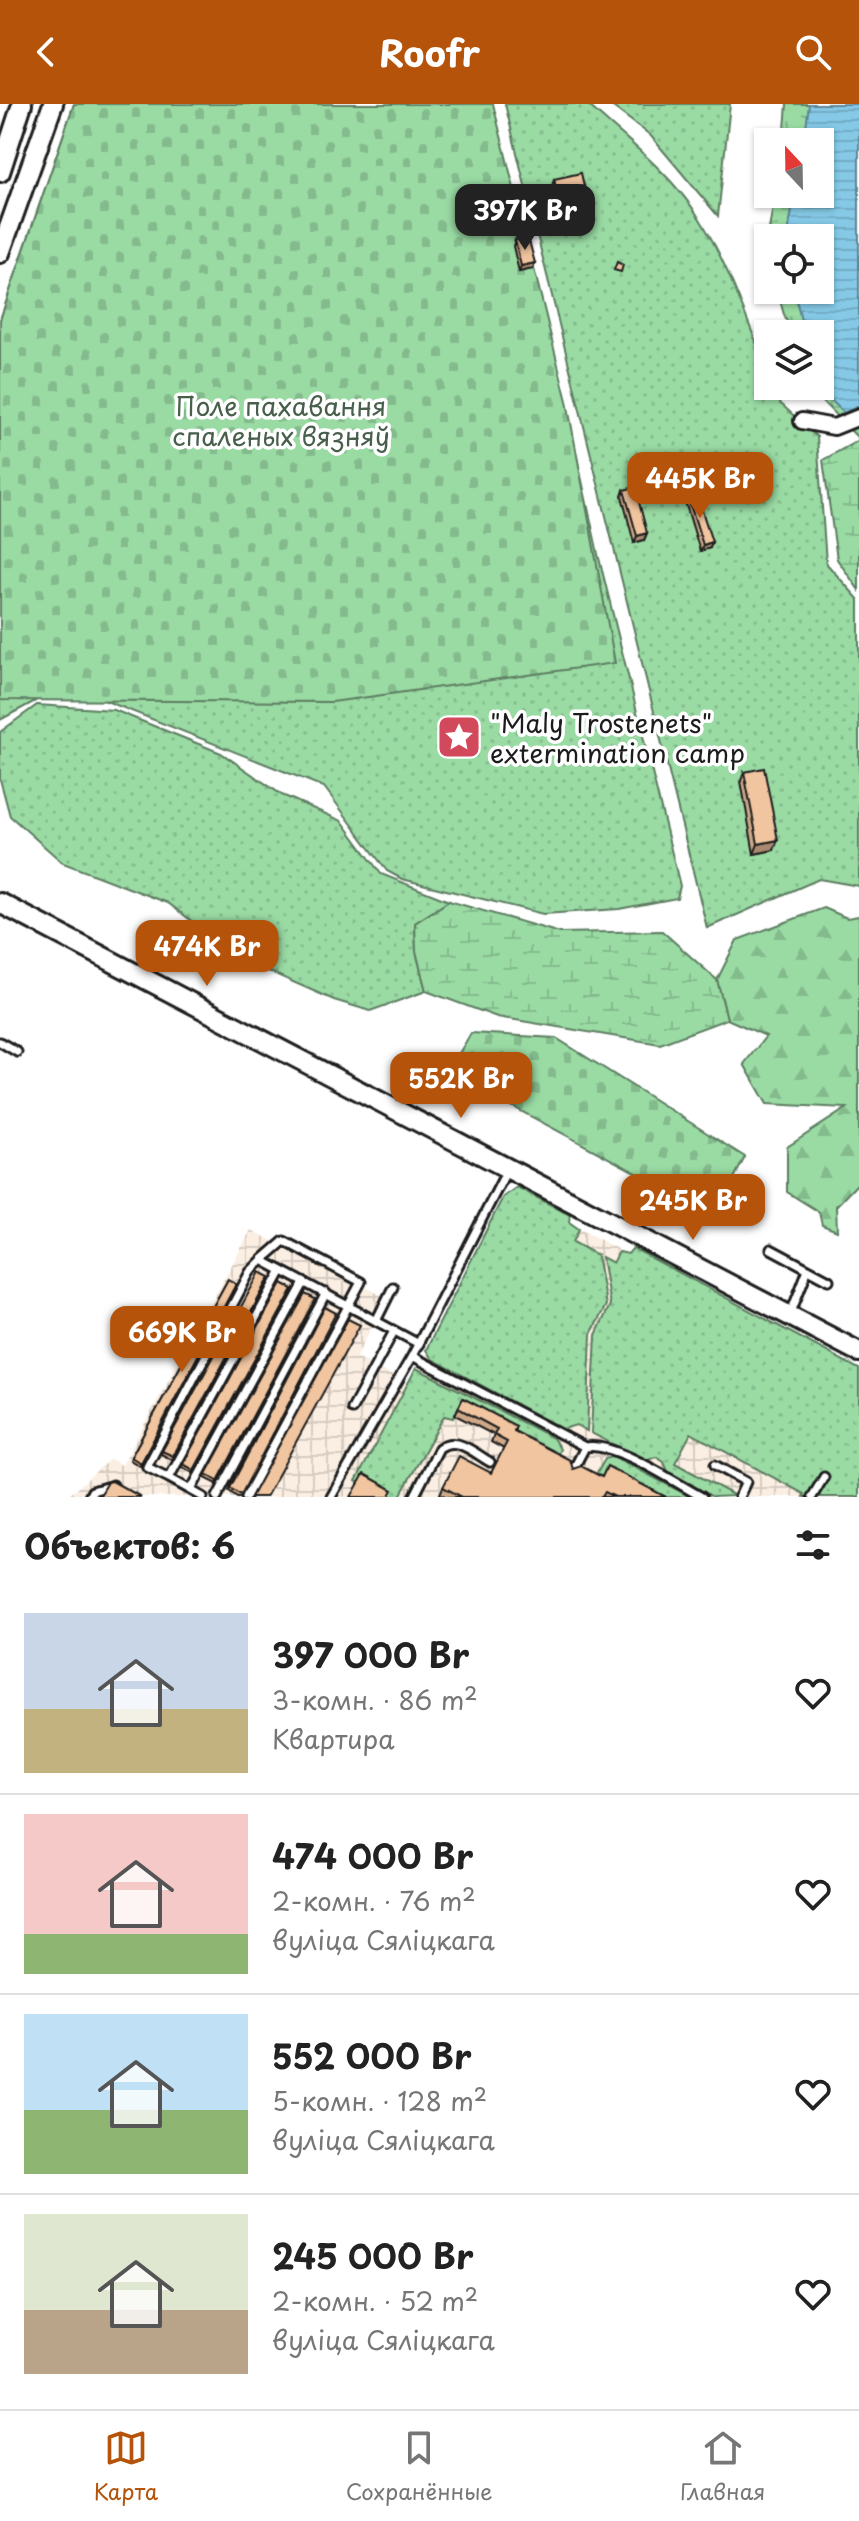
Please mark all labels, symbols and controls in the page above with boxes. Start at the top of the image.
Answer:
text: Roofr [379,25,480,79]
icon: back [24,30,68,74]
icon: search [791,30,835,74]
north arrow [754,128,834,208]
map controls [754,128,834,400]
pin: 397K Br [451,184,599,252]
text: 397K Br [473,190,577,229]
button: locate [754,224,834,304]
button: layers [754,320,834,400]
park label: Поле пахавання спаленых вязняў [172,386,390,455]
pin: 445K Br [626,452,774,520]
text: 445K Br [645,458,755,497]
place label: "Maly Trostenets" extermination camp [490,703,745,772]
place icon: "Maly Trostenets" extermination camp [435,713,483,761]
pin: 474K Br [133,920,281,988]
text: 474K Br [154,926,260,965]
pin: 552K Br [387,1052,535,1120]
text: 552K Br [408,1058,514,1097]
pin: 245K Br [619,1174,767,1242]
text: 245K Br [639,1180,747,1219]
pin: 669K Br [108,1306,256,1374]
text: 669K Br [128,1312,236,1351]
text: Объектов: 6 [24,1519,235,1571]
icon: filters [791,1523,835,1567]
text: 397 000 Br [272,1628,469,1680]
icon: home [88,1645,184,1741]
icon: heart [791,1671,835,1715]
text: 3-комн. · 86 m² [272,1680,478,1719]
text: Квартира [272,1719,395,1758]
text: 474 000 Br [272,1829,473,1881]
icon: home [88,1846,184,1942]
icon: heart [791,1872,835,1916]
text: 2-комн. · 76 m² [272,1881,476,1920]
text: вуліца Сяліцкага [272,1920,495,1959]
text: 552 000 Br [272,2029,471,2081]
icon: home [88,2046,184,2142]
icon: heart [791,2072,835,2116]
text: 5-комн. · 128 m² [272,2081,487,2120]
text: вуліца Сяліцкага [272,2120,495,2159]
text: 245 000 Br [272,2229,473,2281]
icon: home [88,2246,184,2342]
icon: heart [791,2272,835,2316]
text: 2-комн. · 52 m² [272,2281,478,2320]
text: вуліца Сяліцкага [272,2320,495,2359]
tab: Карта [94,2426,158,2507]
tab: Сохранённые [346,2426,493,2507]
tab: Главная [680,2426,765,2507]

